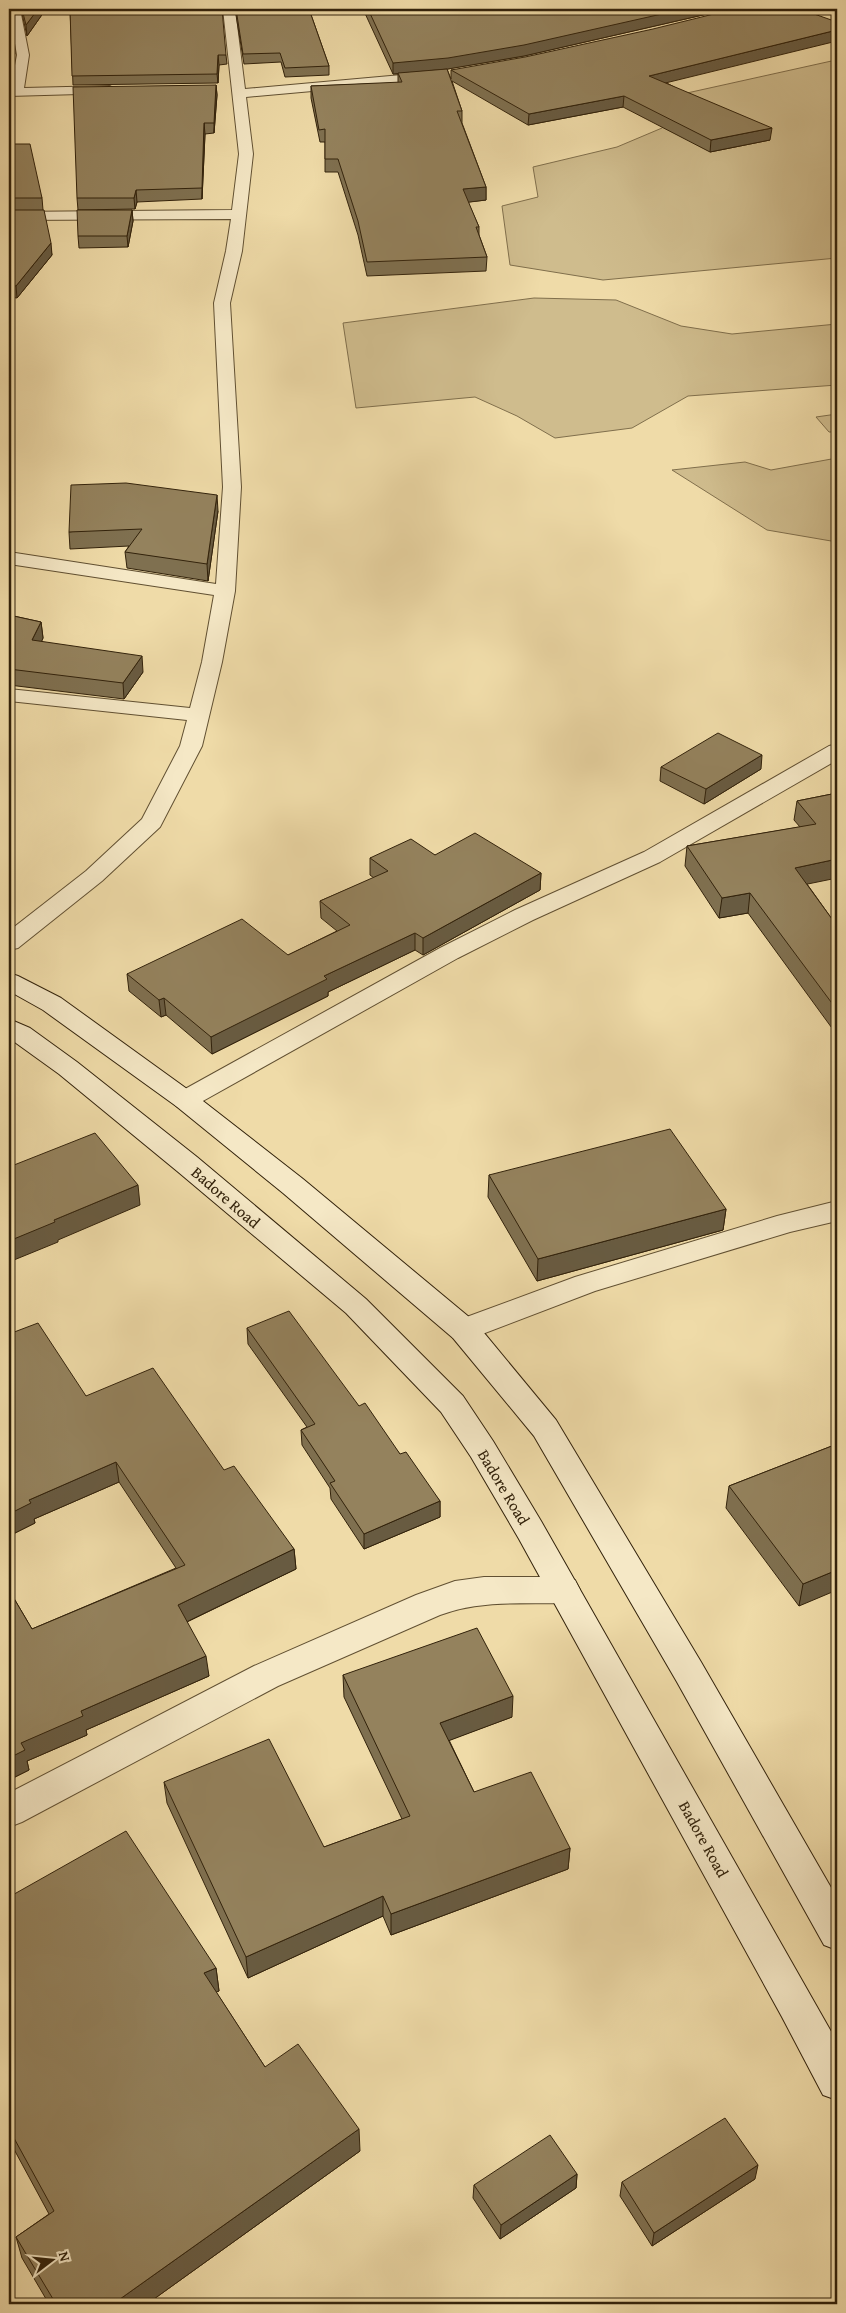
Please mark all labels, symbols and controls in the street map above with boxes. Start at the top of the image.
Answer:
street label: Badore Road [186,1160,266,1234]
street label: Badore Road [472,1445,536,1530]
street label: Badore Road [673,1796,735,1882]
north arrow [28,2236,78,2286]
text: N [54,2249,76,2264]

